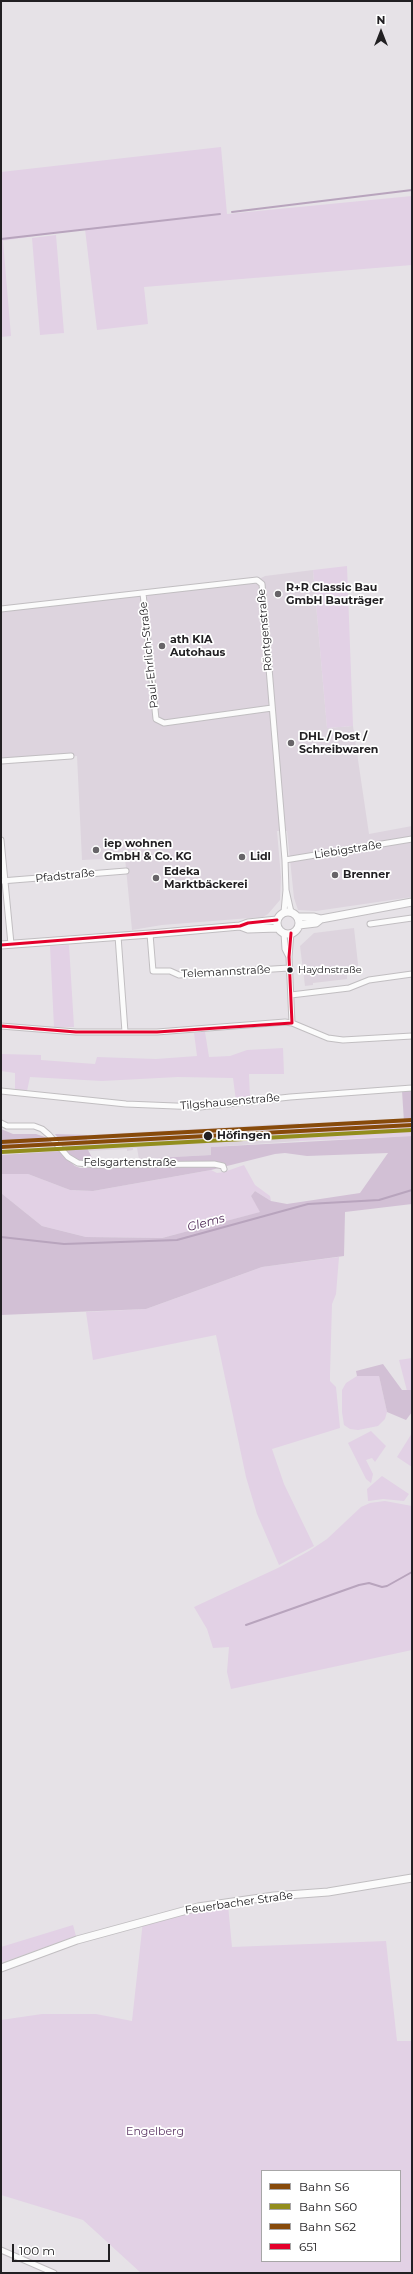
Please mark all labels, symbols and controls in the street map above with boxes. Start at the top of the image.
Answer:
north arrow [361,12,401,52]
text: N [377,13,385,27]
place label: R+R Classic Bau GmbH Bauträger [286,581,384,607]
street label: Röntgenstraße [255,588,275,672]
marker: R+R Classic Bau GmbH Bauträger [273,589,283,599]
street label: Paul-Ehrlich-Straße [137,601,161,709]
place label: ath KIA Autohaus [170,633,225,659]
marker: ath KIA Autohaus [157,641,167,651]
place label: DHL / Post / Schreibwaren [299,730,378,756]
marker: DHL / Post / Schreibwaren [286,738,296,748]
place label: iep wohnen GmbH & Co. KG [104,837,192,863]
street label: Liebigstraße [313,838,383,862]
marker: iep wohnen GmbH & Co. KG [91,845,101,855]
place label: Lidl [250,850,271,864]
marker: Lidl [237,852,247,862]
place label: Edeka Marktbäckerei [164,865,248,891]
street label: Pfadstraße [35,866,95,886]
place label: Brenner [343,868,390,882]
marker: Brenner [330,870,340,880]
marker: Edeka Marktbäckerei [151,873,161,883]
street label: Telemannstraße [181,963,271,981]
place label: Haydnstraße [298,964,362,976]
marker: Haydnstraße [285,965,295,975]
street label: Tilgshausenstraße [180,1091,280,1113]
place label: Höfingen [217,1129,271,1143]
marker: Höfingen [202,1130,214,1142]
street label: Felsgartenstraße [84,1156,176,1170]
water label: Glems [186,1211,226,1235]
street label: Feuerbacher Straße [184,1889,294,1917]
park label: Engelberg [126,2125,184,2139]
legend [261,2170,401,2262]
text: Bahn S6 [299,2179,349,2194]
text: Bahn S60 [299,2199,357,2214]
text: Bahn S62 [299,2219,356,2234]
scale bar [14,2236,112,2262]
text: 651 [299,2239,317,2254]
text: 100 m [19,2243,55,2258]

